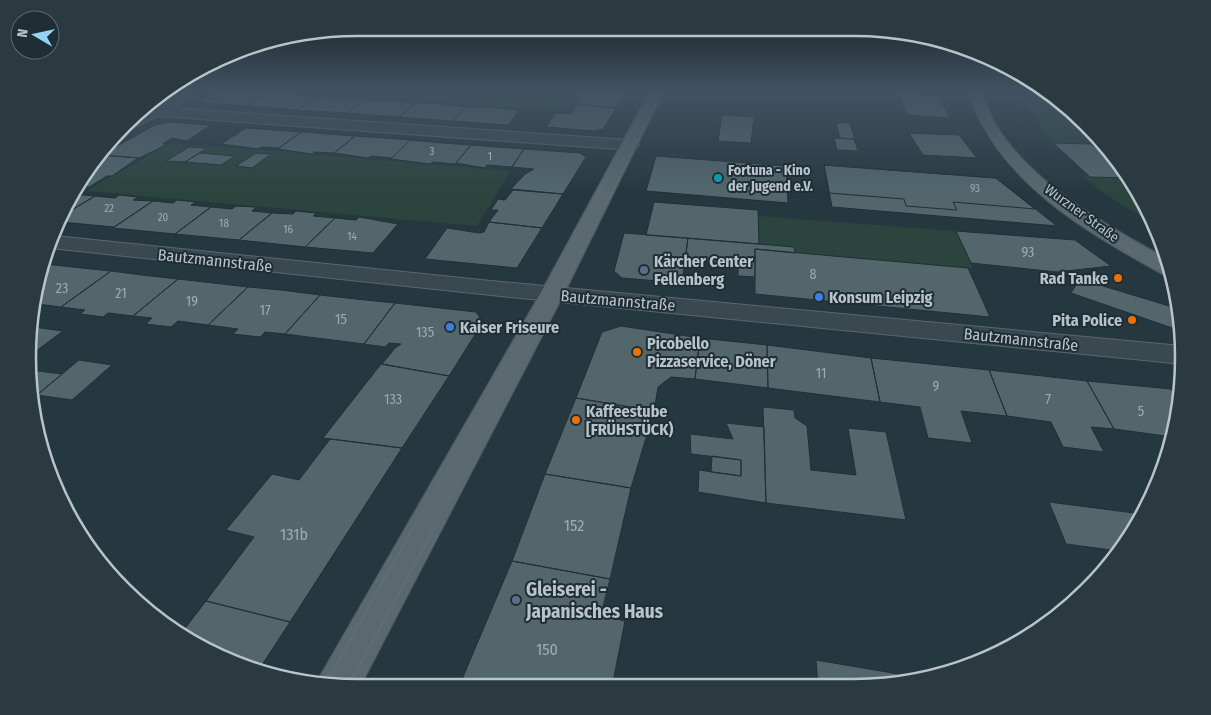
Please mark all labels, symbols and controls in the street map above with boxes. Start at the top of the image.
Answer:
north arrow [10,10,60,60]
text: N [14,28,32,39]
house number: 3 [430,145,435,158]
house number: 1 [488,150,492,163]
place label: Fortuna - Kino der Jugend e.V. [728,162,813,195]
marker: Fortuna - Kino der Jugend e.V. [712,172,724,184]
street label: Wurzner Straße [1041,181,1122,246]
house number: 93 [970,182,980,195]
house number: 22 [104,202,114,215]
house number: 20 [158,211,169,224]
house number: 18 [219,217,229,230]
house number: 16 [283,223,293,236]
house number: 14 [347,230,357,243]
house number: 93 [1022,244,1034,261]
street label: Bautzmannstraße [157,245,273,276]
place label: Kärcher Center Fellenberg [654,252,753,289]
marker: Kärcher Center Fellenberg [638,264,650,276]
house number: 8 [810,266,817,283]
place label: Rad Tanke [1040,269,1108,288]
marker: Rad Tanke [1112,272,1124,284]
house number: 23 [56,280,68,297]
house number: 21 [115,285,127,302]
street label: Bautzmannstraße [560,286,676,315]
place label: Konsum Leipzig [829,288,933,307]
marker: Konsum Leipzig [813,291,825,303]
house number: 19 [186,293,198,310]
house number: 17 [259,302,271,319]
house number: 15 [335,311,347,328]
place label: Pita Police [1052,311,1122,330]
marker: Pita Police [1126,314,1138,326]
place label: Kaiser Friseure [460,318,559,337]
marker: Kaiser Friseure [444,321,456,333]
house number: 135 [416,324,434,341]
street label: Bautzmannstraße [963,324,1079,355]
place label: Picobello Pizzaservice, Döner [647,334,776,371]
marker: Picobello Pizzaservice, Döner [631,346,643,358]
house number: 11 [816,365,826,382]
house number: 9 [933,378,940,395]
house number: 133 [384,391,402,408]
house number: 7 [1045,391,1051,408]
place label: Kaffeestube [FRÜHSTÜCK) [586,402,674,439]
house number: 5 [1138,403,1144,420]
marker: Kaffeestube [FRÜHSTÜCK) [570,414,582,426]
house number: 152 [564,516,584,535]
house number: 131b [280,525,308,544]
place label: Gleiserei - Japanisches Haus [525,578,664,623]
marker: Gleiserei - Japanisches Haus [510,594,522,606]
house number: 150 [536,640,558,659]

